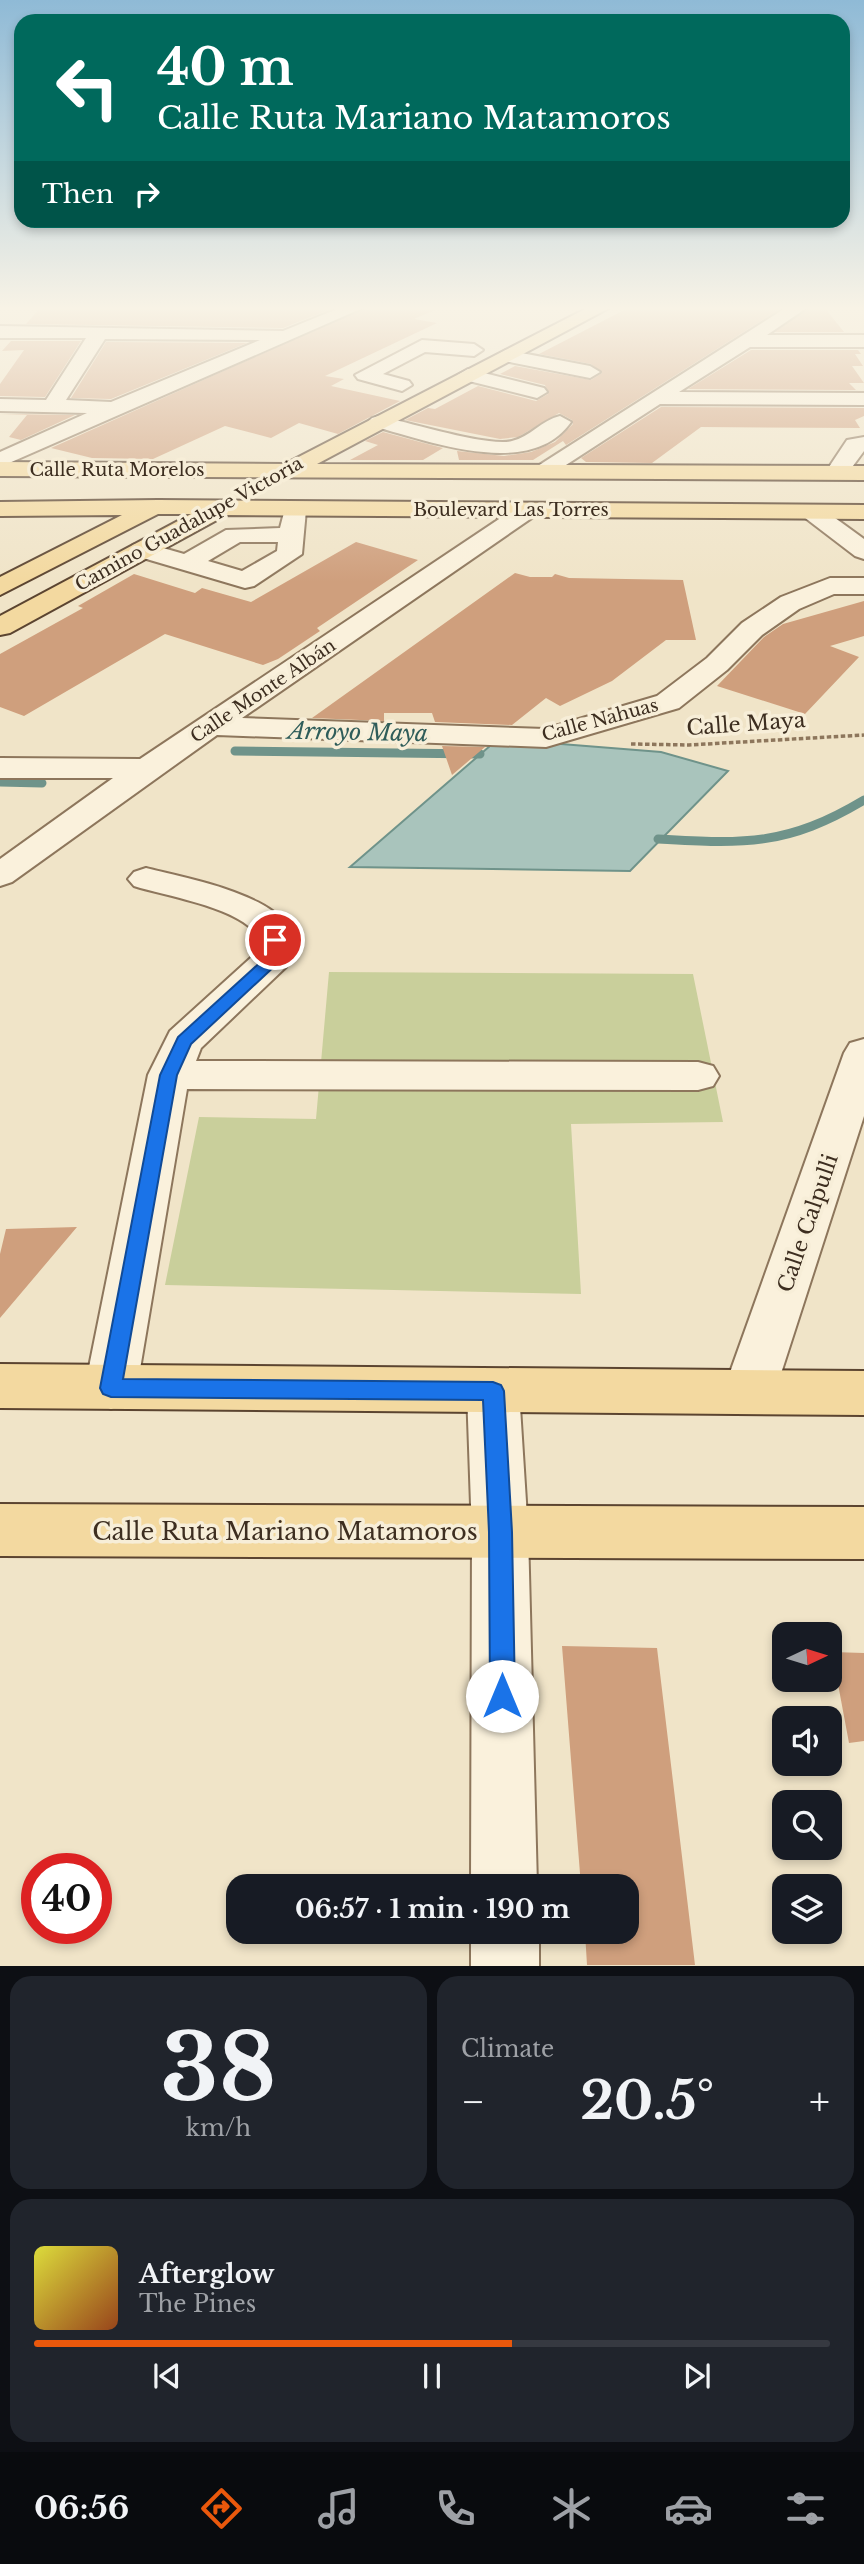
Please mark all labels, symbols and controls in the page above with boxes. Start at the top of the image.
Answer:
text: 40 m [157,37,294,98]
icon: left [42,42,133,133]
text: Calle Ruta Mariano Matamoros [157,98,671,138]
icon: right [128,175,166,213]
text: Then [42,178,114,210]
street label: Camino Guadalupe Victoria [71,452,307,596]
street label: Calle Ruta Morelos [30,459,204,481]
street label: Boulevard Las Torres [413,499,609,521]
street label: Calle Monte Albán [186,634,340,748]
street label: Calle Nahuas [539,694,661,746]
street label: Calle Maya [686,707,807,741]
water label: Arroyo Maya [285,717,428,747]
pin [245,910,305,970]
icon: arrive [256,921,294,959]
street label: Calle Calpulli [772,1150,844,1296]
street label: Calle Ruta Mariano Matamoros [92,1517,478,1546]
north arrow [772,1622,842,1692]
map controls [772,1622,842,1944]
position arrow [465,1659,539,1733]
button: sound [772,1706,842,1776]
button: search [772,1790,842,1860]
speed limit sign: 40 [21,1853,112,1944]
button: layers [772,1874,842,1944]
text: 06:57 · 1 min · 190 m [295,1893,570,1925]
text: 38 [161,2012,276,2125]
text: Climate [461,2035,554,2063]
text: 20.5° [580,2069,714,2133]
text: − [461,2078,485,2125]
text: + [809,2078,830,2125]
text: km/h [186,2114,251,2142]
text: Afterglow [139,2258,275,2290]
text: The Pines [139,2290,256,2318]
icon: previous [148,2357,186,2395]
icon: pause [413,2357,451,2395]
icon: next [678,2357,716,2395]
icon: directions [197,2484,246,2533]
icon: music [314,2484,363,2533]
icon: phone [431,2484,480,2533]
icon: climate [547,2484,596,2533]
icon: car [664,2484,713,2533]
icon: filters [781,2484,830,2533]
text: 06:56 [34,2488,129,2528]

